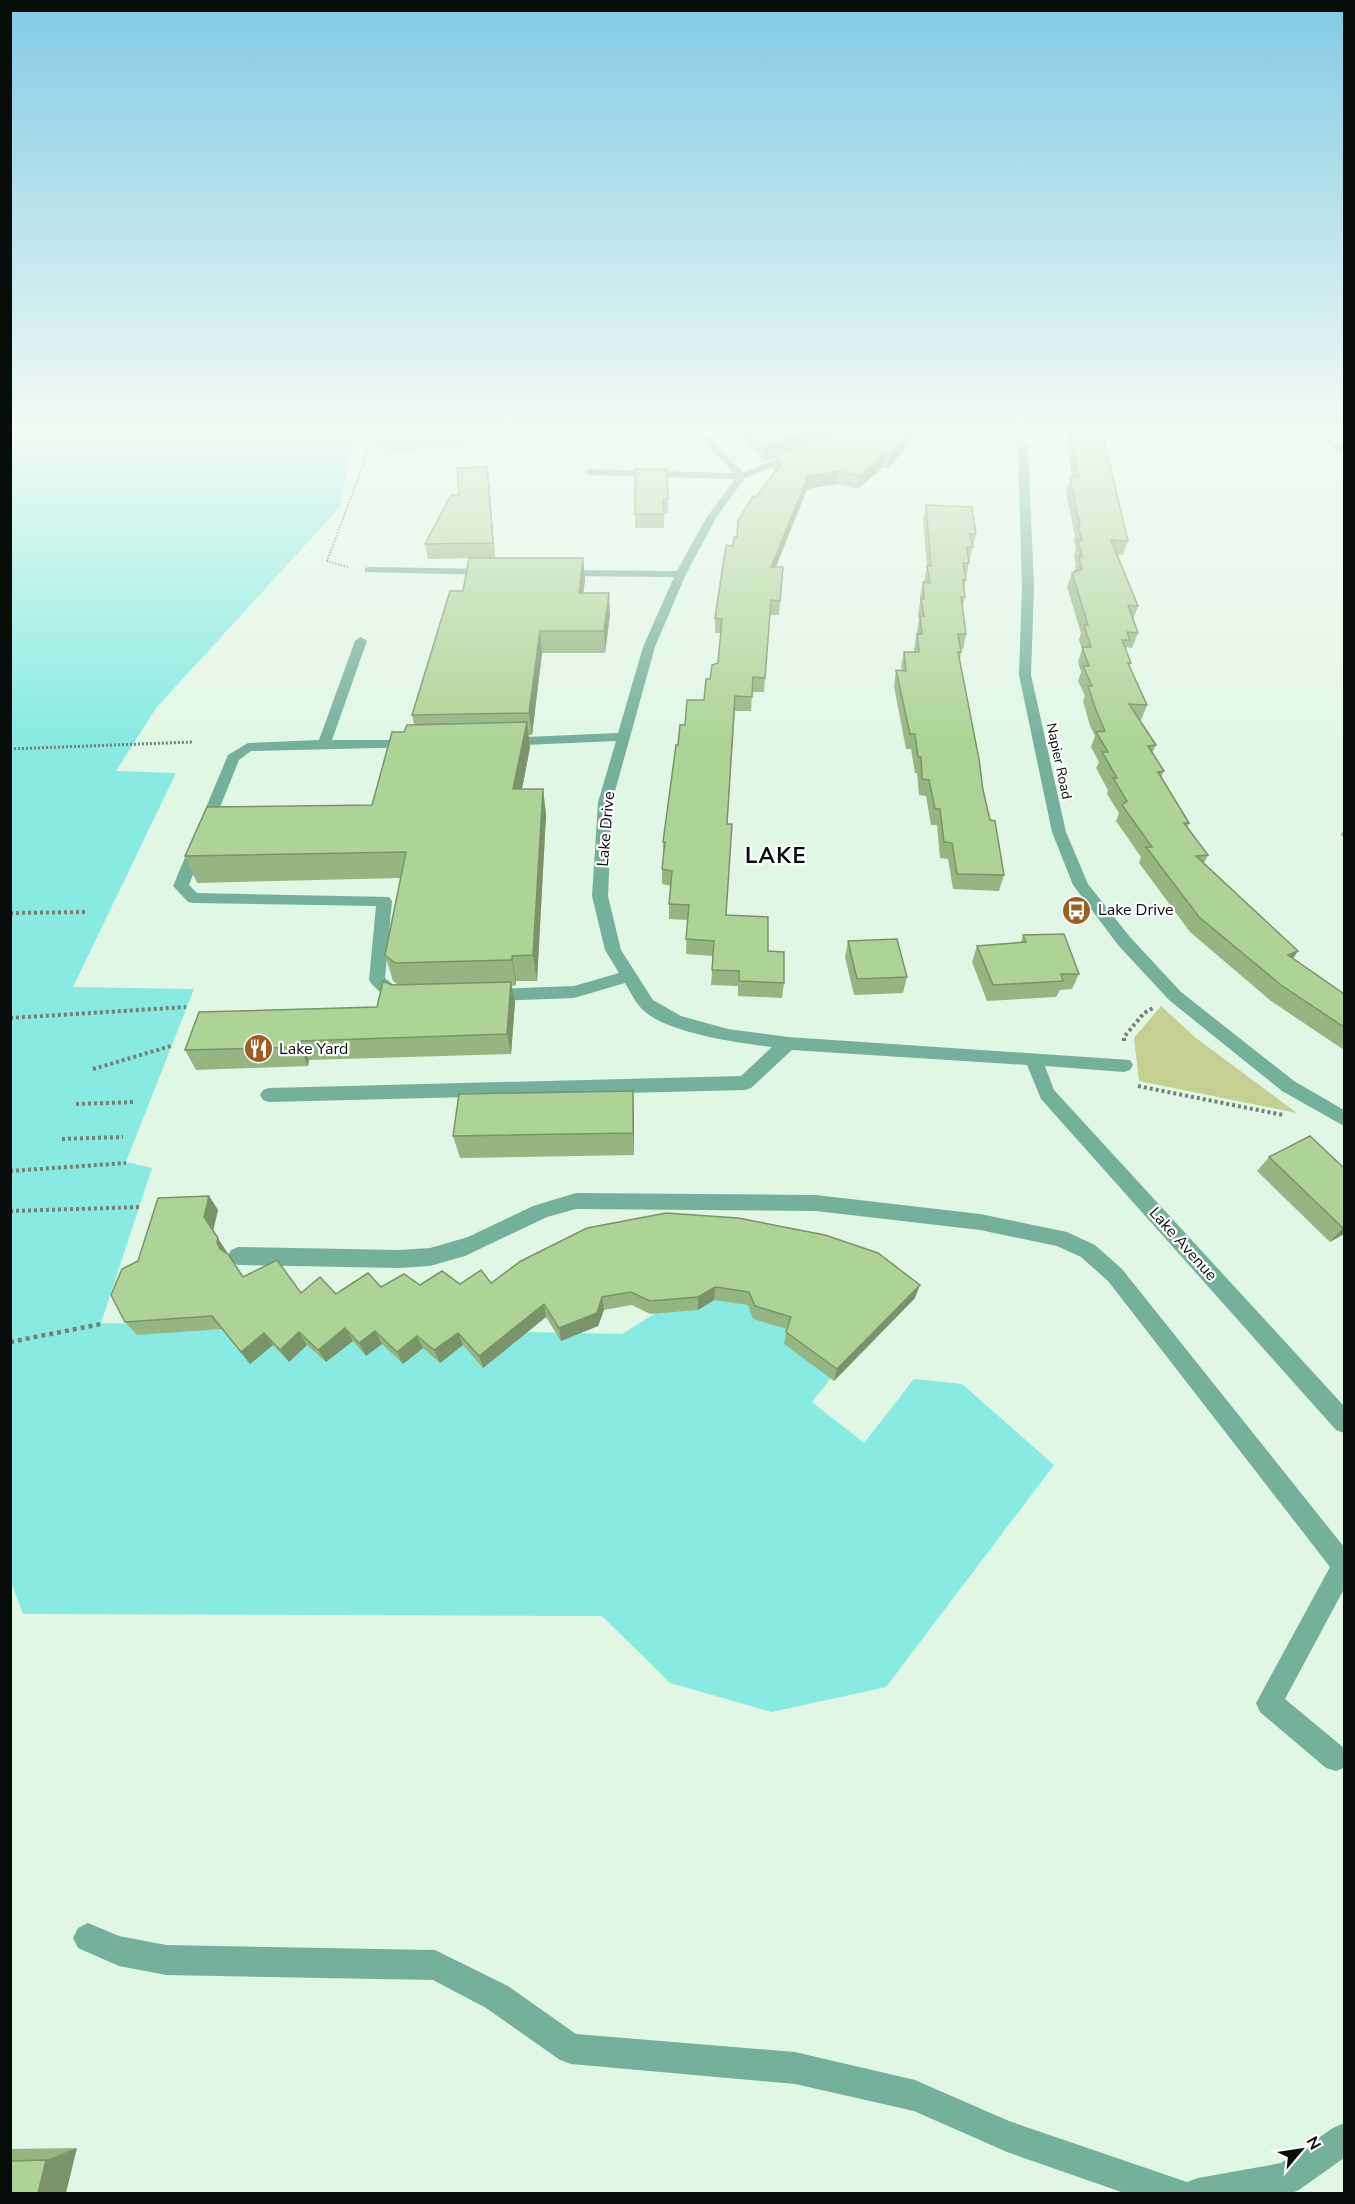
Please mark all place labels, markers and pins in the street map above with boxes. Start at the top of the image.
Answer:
bus stop icon: Lake Drive [1061,894,1093,926]
place label: Lake Drive [1098,899,1174,921]
restaurant icon: Lake Yard [242,1033,274,1065]
place label: Lake Yard [279,1038,348,1060]

